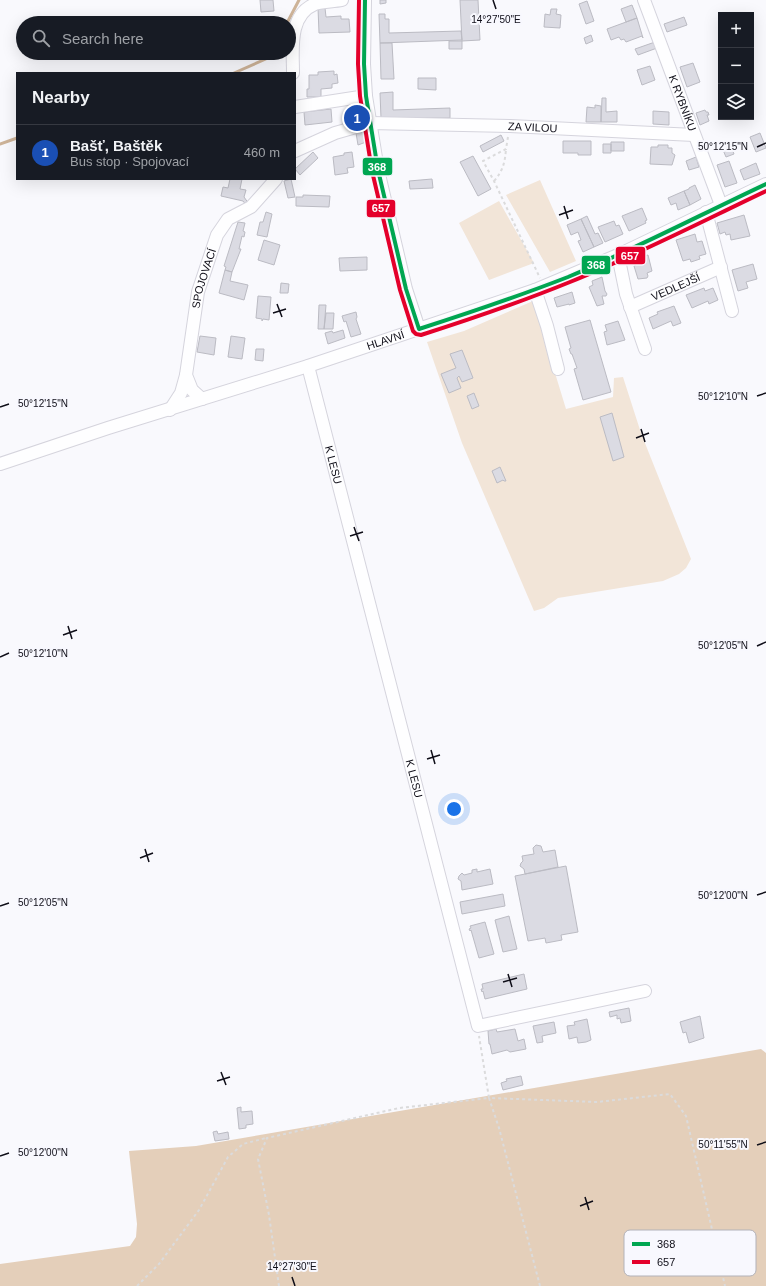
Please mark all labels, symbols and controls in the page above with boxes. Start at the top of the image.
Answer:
map controls [718,12,754,120]
button: + [718,12,754,48]
text: 14°27'50"E [471,14,521,25]
search box [16,16,296,60]
icon: search [30,27,52,49]
text: Search here [62,30,144,47]
button: − [718,48,754,84]
street label: K RYBNÍKU [667,73,699,133]
button: layers [718,84,754,120]
text: Nearby [32,88,90,107]
pin: 1 [344,103,370,133]
street label: ZA VILOU [508,120,558,134]
text: Bašť, Baštěk [70,137,162,154]
text: 50°12'15"N [698,141,748,152]
text: 1 [41,145,49,160]
text: 460 m [244,145,280,160]
text: Bus stop · Spojovací [70,154,189,169]
line badge: 368 [362,157,393,176]
text: 368 [368,161,386,173]
line badge: 657 [366,199,396,218]
text: 657 [372,202,390,214]
street label: SPOJOVACÍ [190,246,218,309]
line badge: 657 [615,246,646,265]
text: 657 [621,250,639,262]
line badge: 368 [581,255,611,275]
text: 368 [587,259,605,271]
street label: VEDLEJŠÍ [650,271,703,303]
street label: HLAVNÍ [365,328,407,352]
text: 50°12'10"N [698,391,748,402]
text: 50°12'15"N [18,398,68,409]
street label: K LESU [323,444,344,485]
text: 50°12'05"N [698,640,748,651]
text: 50°12'10"N [18,648,68,659]
street label: K LESU [404,758,425,799]
your location [444,799,464,819]
text: 50°12'00"N [698,890,748,901]
text: 50°12'05"N [18,897,68,908]
text: 50°11'55"N [698,1139,748,1150]
text: 50°12'00"N [18,1147,68,1158]
legend [624,1230,756,1276]
text: 368 [657,1238,675,1250]
text: 657 [657,1256,675,1268]
text: 14°27'30"E [267,1261,317,1272]

